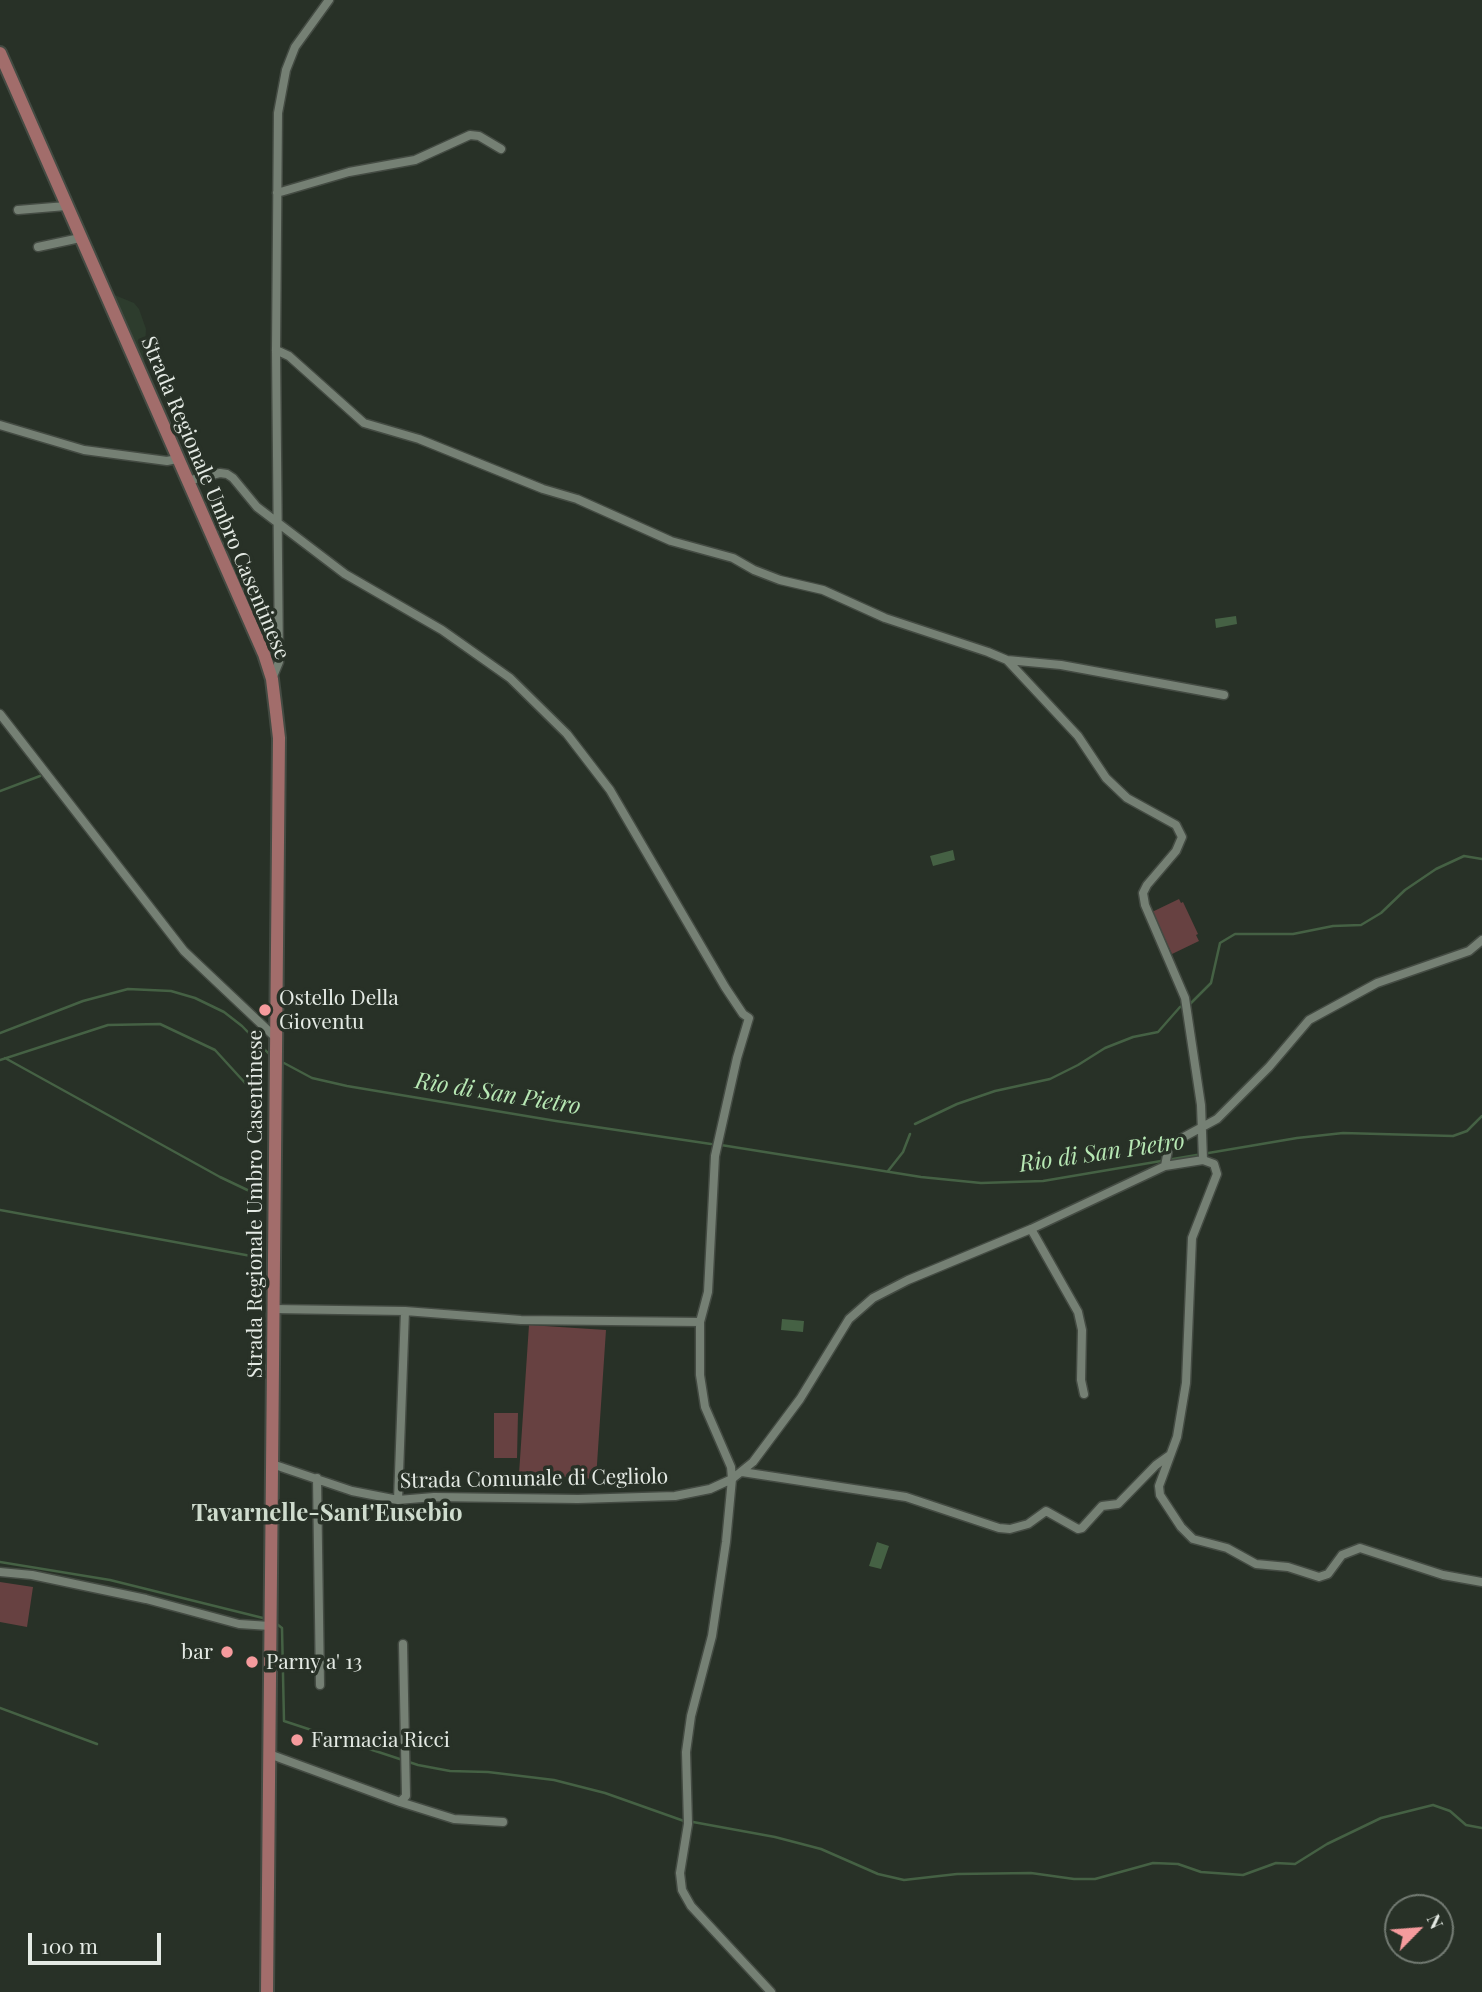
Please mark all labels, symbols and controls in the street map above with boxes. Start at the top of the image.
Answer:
street label: Strada Regionale Umbro Casentinese [135,333,295,663]
place label: Ostello Della Gioventu [279,985,399,1035]
marker: Ostello Della Gioventu [257,1002,273,1018]
street label: Strada Regionale Umbro Casentinese [242,1030,268,1378]
water label: Rio di San Pietro [413,1067,583,1121]
water label: Rio di San Pietro [1017,1128,1187,1178]
street label: Strada Comunale di Cegliolo [400,1464,668,1494]
district label: Tavarnelle-Sant'Eusebio [191,1500,463,1528]
place label: bar [181,1639,213,1665]
marker: bar [219,1644,235,1660]
place label: Parny a' 13 [266,1649,362,1675]
marker: Parny a' 13 [244,1654,260,1670]
place label: Farmacia Ricci [311,1727,450,1753]
marker: Farmacia Ricci [289,1732,305,1748]
north arrow [1384,1894,1454,1964]
text: N [1422,1909,1451,1933]
scale bar [32,1918,164,1962]
text: 100 m [41,1931,98,1959]

